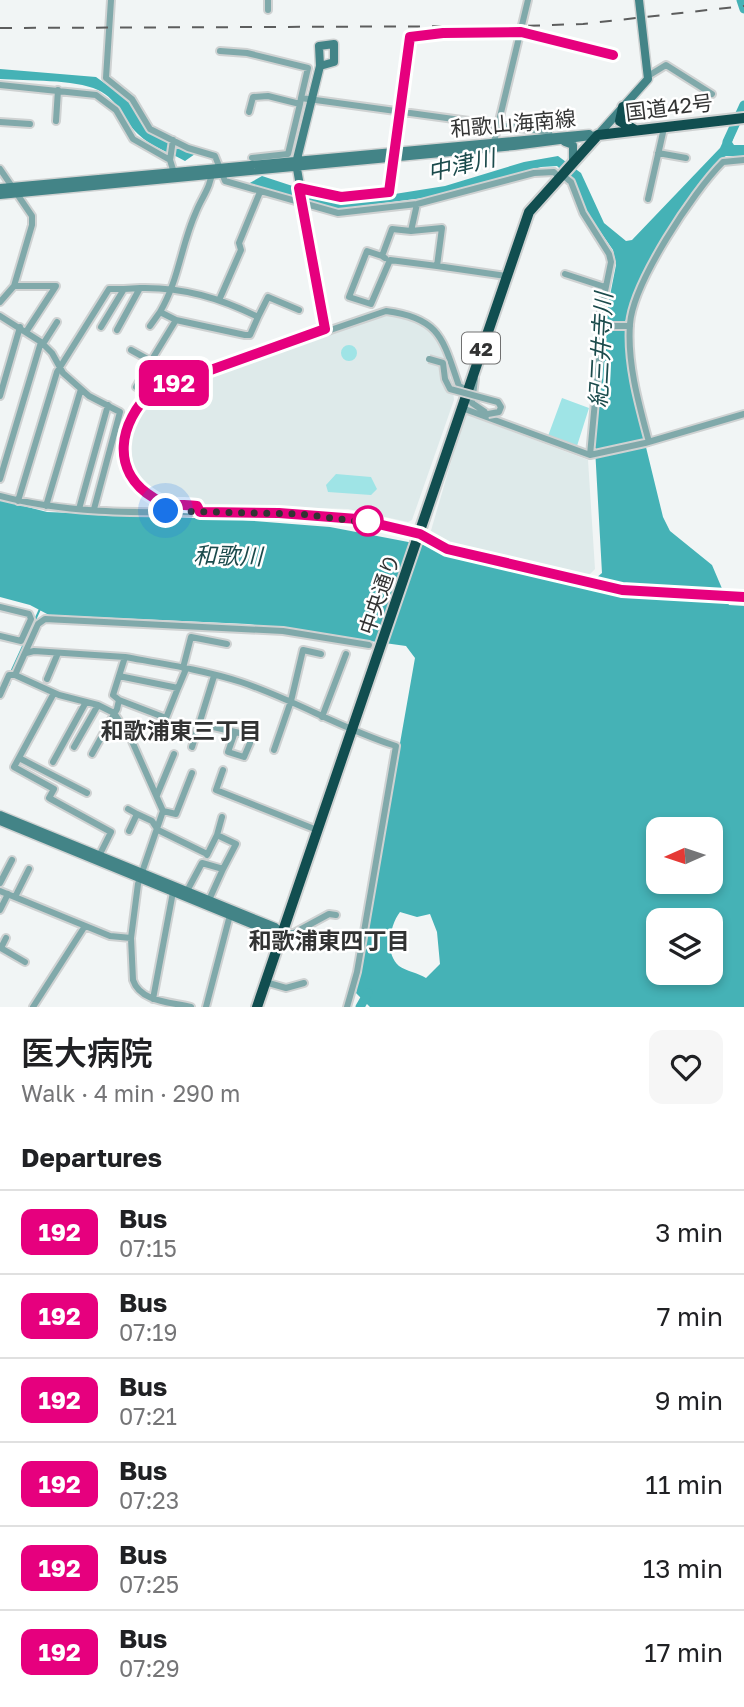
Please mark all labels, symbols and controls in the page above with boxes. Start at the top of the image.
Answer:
street label: 国道42号 [624,89,714,125]
street label: 和歌山海南線 [449,105,577,141]
water label: 中津川 [424,142,501,185]
water label: 紀三井寺川 [583,289,617,408]
road number: 42 [462,332,500,364]
line badge: 192 [134,360,214,406]
text: 192 [153,368,195,397]
your location [148,493,183,528]
unlabelled marker [353,506,383,536]
water label: 和歌川 [193,540,266,570]
street label: 中央通り [353,550,405,638]
district label: 和歌浦東三丁目 [101,716,262,744]
north arrow [646,817,723,894]
map controls [646,817,723,985]
button: layers [646,908,723,985]
district label: 和歌浦東四丁目 [249,926,410,954]
button: heart [649,1030,723,1104]
text: 医大病院 [21,1033,153,1072]
text: Walk · 4 min · 290 m [21,1079,240,1107]
text: Departures [21,1142,162,1173]
text: Bus [119,1203,167,1234]
text: 192 [38,1217,81,1246]
text: 3 min [655,1217,723,1248]
text: 07:15 [119,1234,177,1262]
text: Bus [119,1287,167,1318]
text: 192 [38,1301,81,1330]
text: 7 min [657,1301,723,1332]
text: 07:19 [119,1318,177,1346]
text: Bus [119,1371,167,1402]
text: 192 [38,1385,81,1414]
text: 9 min [655,1385,723,1416]
text: 07:21 [119,1402,177,1430]
text: Bus [119,1455,167,1486]
text: 192 [38,1469,81,1498]
text: 11 min [645,1469,723,1500]
text: 07:23 [119,1486,179,1514]
text: Bus [119,1539,167,1570]
text: 192 [38,1553,81,1582]
text: 13 min [643,1553,723,1584]
text: 07:25 [119,1570,179,1598]
text: Bus [119,1623,167,1654]
text: 192 [38,1637,81,1666]
text: 17 min [644,1637,723,1668]
text: 07:29 [119,1654,180,1682]

